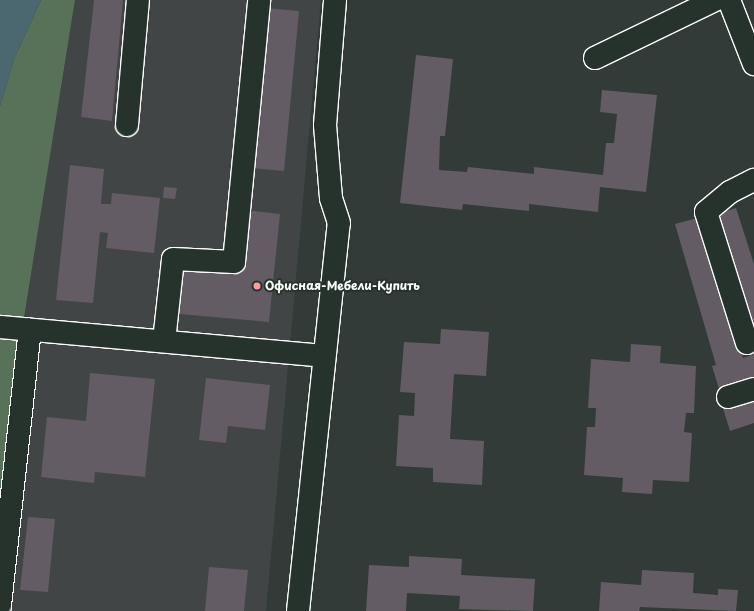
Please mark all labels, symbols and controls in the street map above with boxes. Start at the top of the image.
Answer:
place label: Офисная-Мебели-Купить [265,279,420,293]
marker: Офисная-Мебели-Купить [252,281,262,291]

